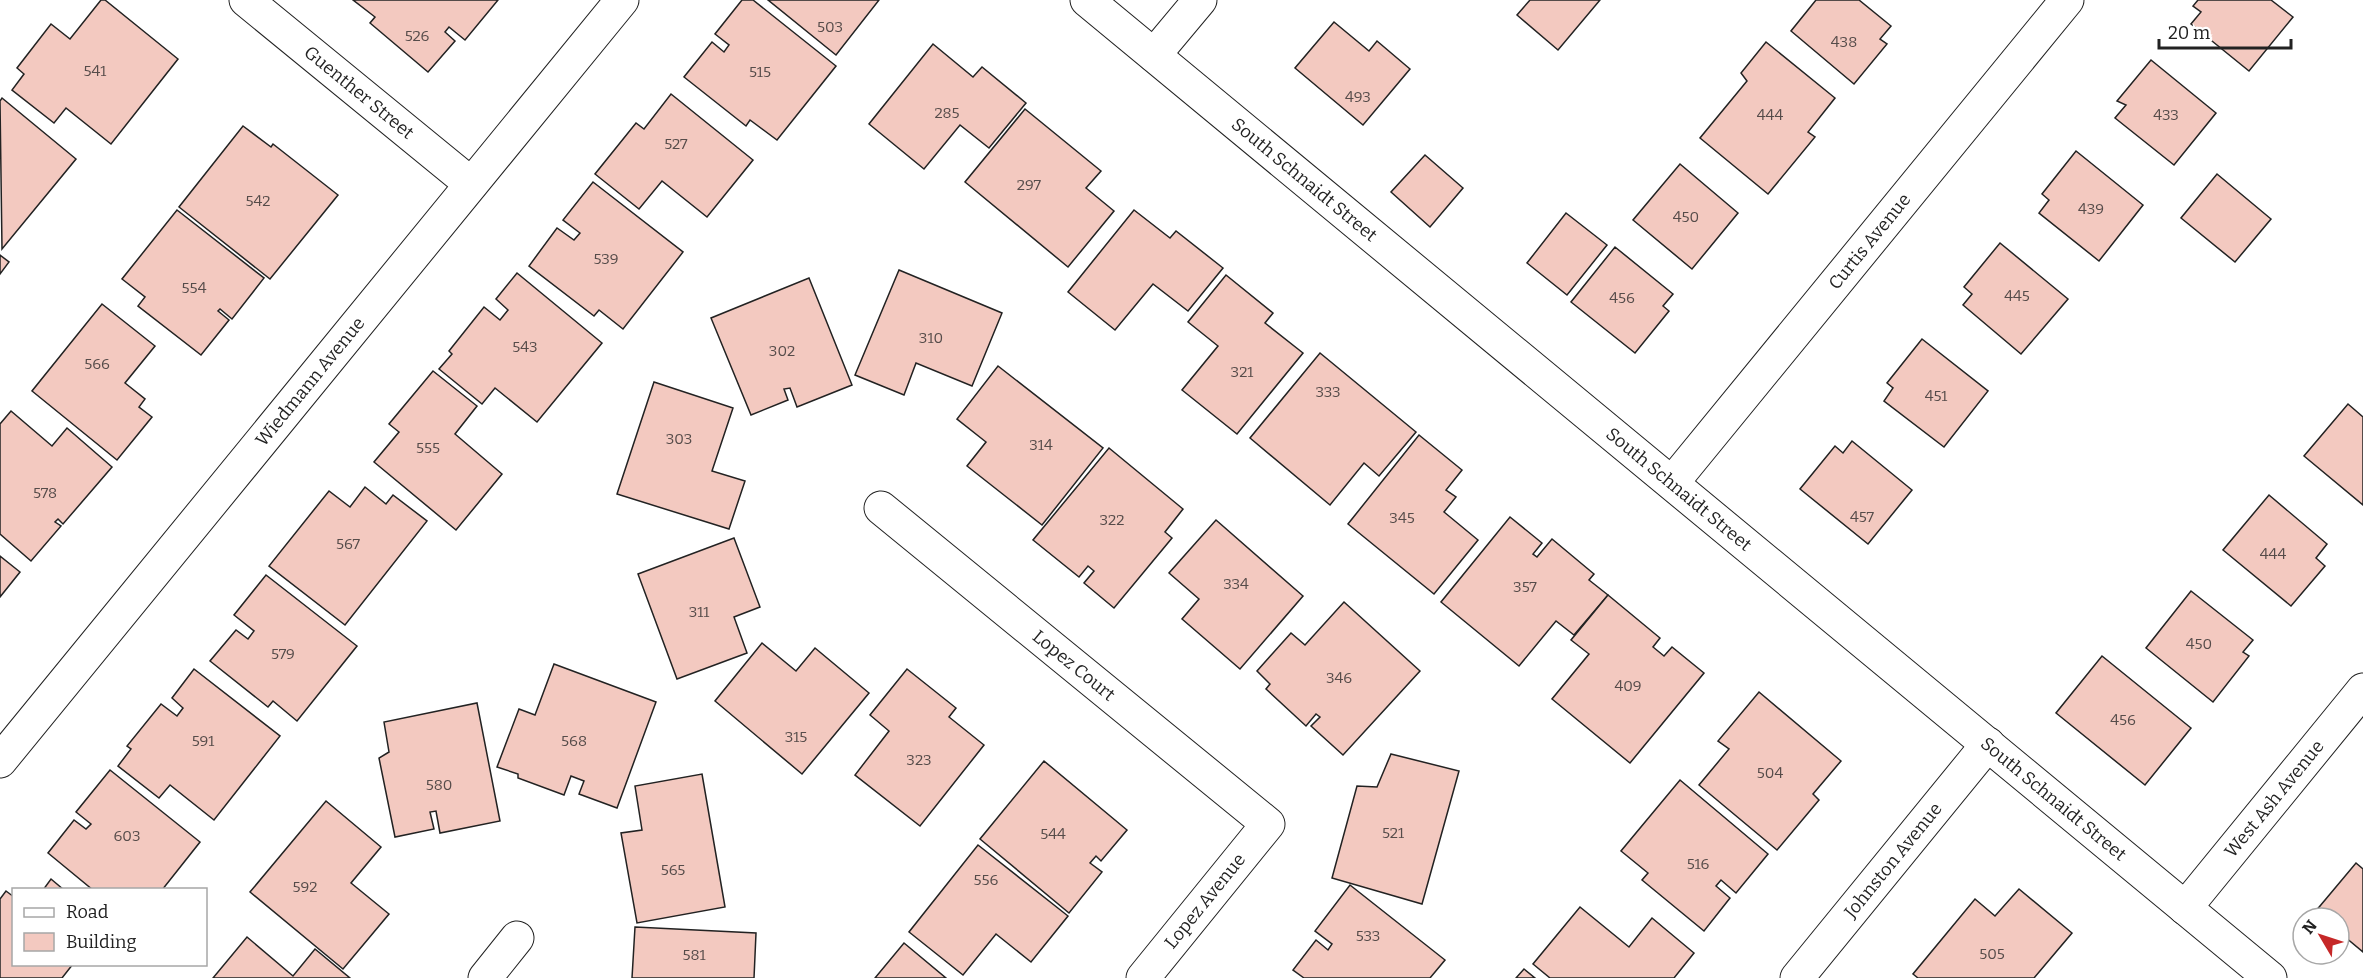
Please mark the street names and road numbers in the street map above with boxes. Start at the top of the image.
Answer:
street label: Guenther Street [300,41,419,144]
street label: South Schnaidt Street [1227,113,1382,247]
street label: Curtis Avenue [1824,189,1915,294]
street label: Wiedmann Avenue [251,313,369,451]
street label: South Schnaidt Street [1602,423,1757,556]
street label: Lopez Court [1028,625,1120,706]
street label: South Schnaidt Street [1976,732,2131,866]
street label: West Ash Avenue [2220,736,2329,862]
street label: Johnston Avenue [1839,798,1947,923]
street label: Lopez Avenue [1160,849,1250,953]

